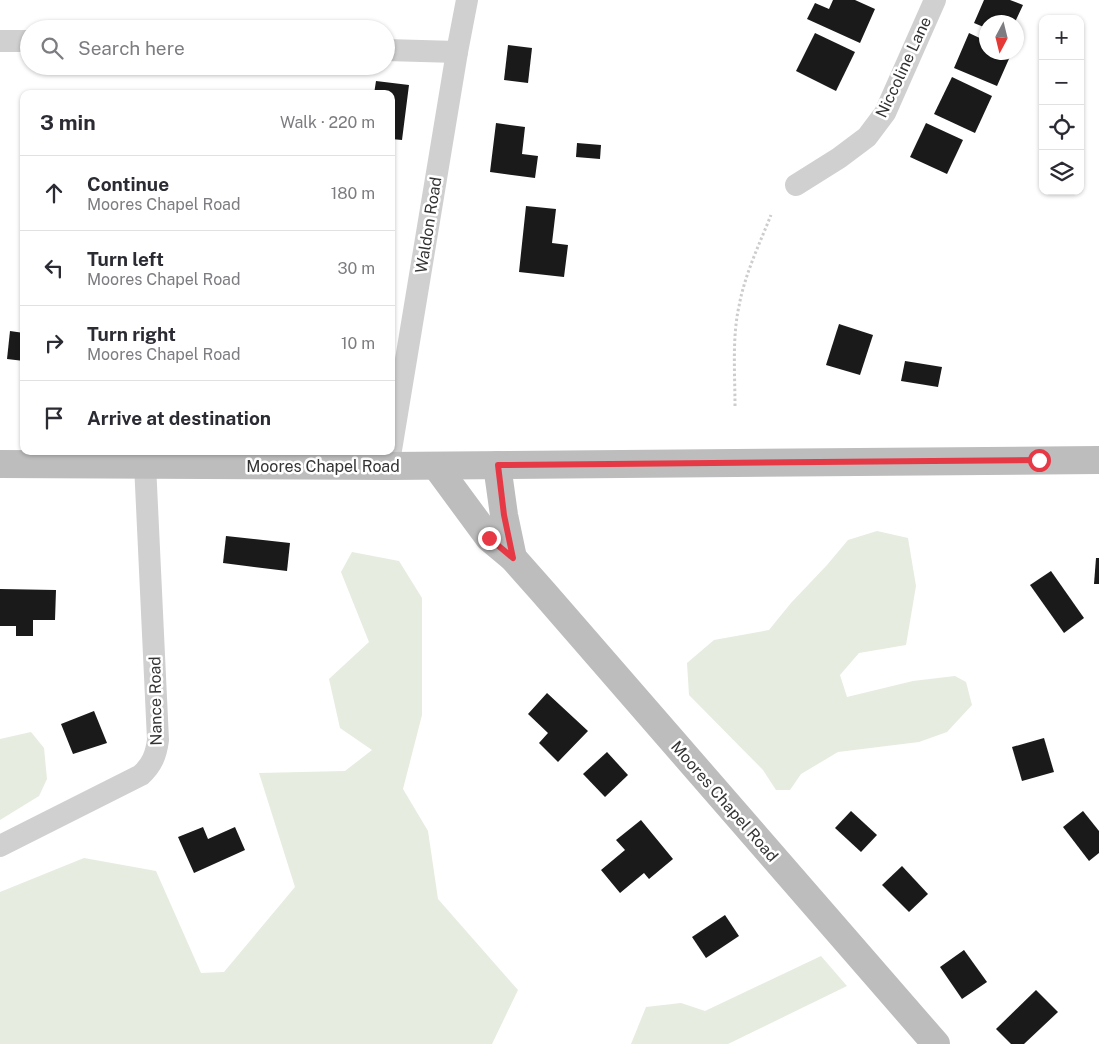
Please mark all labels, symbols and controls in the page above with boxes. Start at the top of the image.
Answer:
street label: Niccoline Lane [872,14,935,121]
north arrow [979,15,1024,60]
map controls [1039,15,1084,195]
button: + [1039,15,1084,60]
search box [20,20,395,75]
icon: search [38,34,66,62]
text: Search here [78,37,185,59]
button: − [1039,60,1084,105]
button: locate [1039,105,1084,150]
text: 3 min [40,110,96,135]
text: Walk · 220 m [280,113,375,132]
button: layers [1039,150,1084,195]
text: Continue [87,173,169,195]
street label: Waldon Road [411,175,446,275]
icon: ahead [40,179,68,207]
text: 180 m [331,184,375,203]
text: Moores Chapel Road [87,195,241,214]
text: Turn left [87,248,164,270]
icon: left [40,254,68,282]
text: 30 m [338,259,375,278]
text: Moores Chapel Road [87,270,241,289]
text: Turn right [87,323,176,345]
icon: right [40,329,68,357]
text: 10 m [341,334,375,353]
text: Moores Chapel Road [87,345,241,364]
icon: arrive [40,404,68,432]
text: Arrive at destination [87,407,271,429]
route start [1028,449,1051,472]
street label: Moores Chapel Road [246,457,400,476]
route end [478,527,501,550]
street label: Nance Road [145,656,166,746]
street label: Moores Chapel Road [667,737,782,865]

